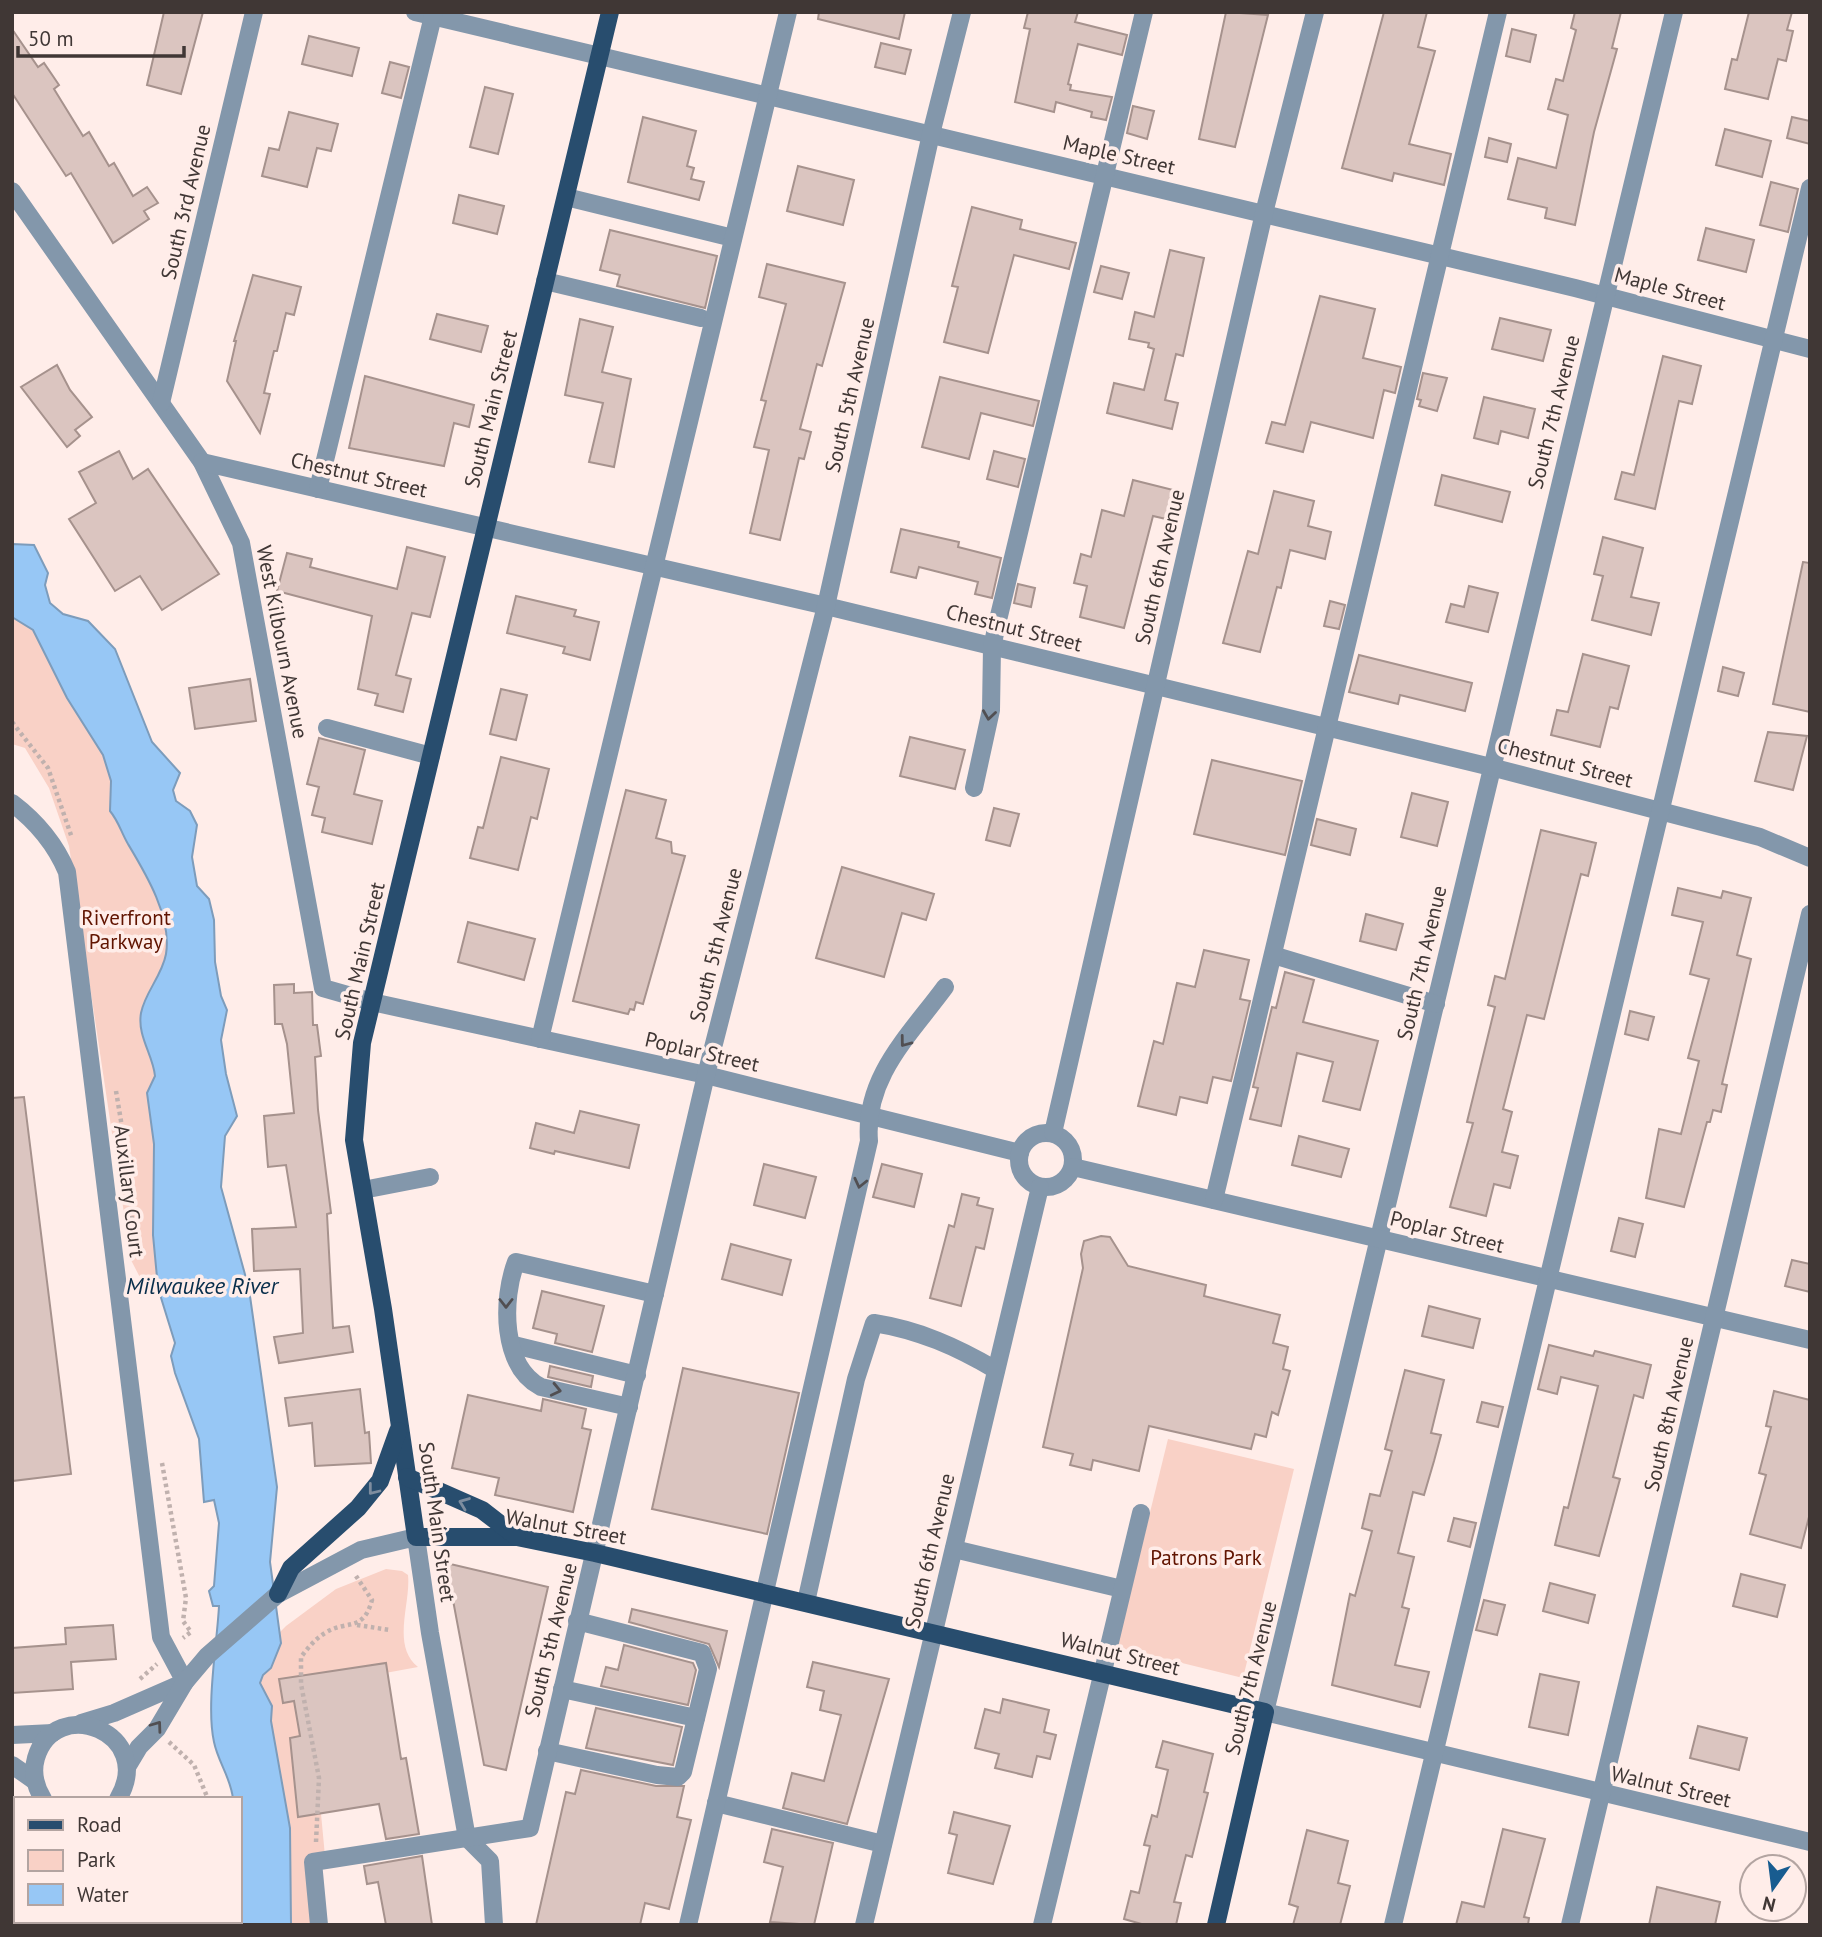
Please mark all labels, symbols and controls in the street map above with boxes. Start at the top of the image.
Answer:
scale bar [18,14,184,58]
text: 50 m [28,25,74,52]
street label: South 3rd Avenue [155,122,216,282]
street label: Maple Street [1060,128,1178,181]
street label: Maple Street [1611,261,1729,316]
street label: South 5th Avenue [819,315,880,475]
street label: South Main Street [458,327,523,490]
street label: South 7th Avenue [1521,332,1586,492]
street label: Chestnut Street [288,446,430,503]
street label: South 6th Avenue [1129,487,1190,647]
street label: West Kilbourn Avenue [251,543,314,741]
street label: Chestnut Street [943,598,1085,657]
one-way arrow [982,709,997,721]
street label: Chestnut Street [1494,731,1636,794]
street label: South 5th Avenue [683,865,748,1025]
street label: South Main Street [328,879,391,1043]
street label: South 7th Avenue [1391,883,1452,1043]
park label: Riverfront Parkway [81,904,171,955]
street label: Poplar Street [642,1025,762,1078]
one-way arrow [900,1034,913,1046]
street label: Auxillary Court [108,1123,151,1259]
one-way arrow [853,1177,868,1189]
street label: Poplar Street [1387,1204,1507,1259]
water label: Milwaukee River [126,1271,280,1300]
one-way arrow [498,1299,514,1309]
street label: South 8th Avenue [1638,1334,1699,1494]
one-way arrow [550,1382,562,1396]
street label: South Main Street [413,1440,462,1604]
street label: South 6th Avenue [899,1471,960,1631]
one-way arrow [368,1482,381,1494]
one-way arrow [459,1498,471,1512]
street label: Walnut Street [504,1503,629,1550]
park label: Patrons Park [1150,1544,1262,1571]
street label: South 5th Avenue [518,1560,583,1720]
street label: South 7th Avenue [1218,1598,1283,1758]
street label: Walnut Street [1058,1626,1183,1681]
one-way arrow [149,1721,162,1734]
street label: Walnut Street [1609,1760,1734,1813]
legend [14,1797,242,1923]
text: Road [77,1811,121,1838]
text: Park [77,1846,116,1873]
north arrow [1738,1853,1808,1923]
text: Water [77,1881,129,1908]
text: N [1760,1891,1778,1918]

